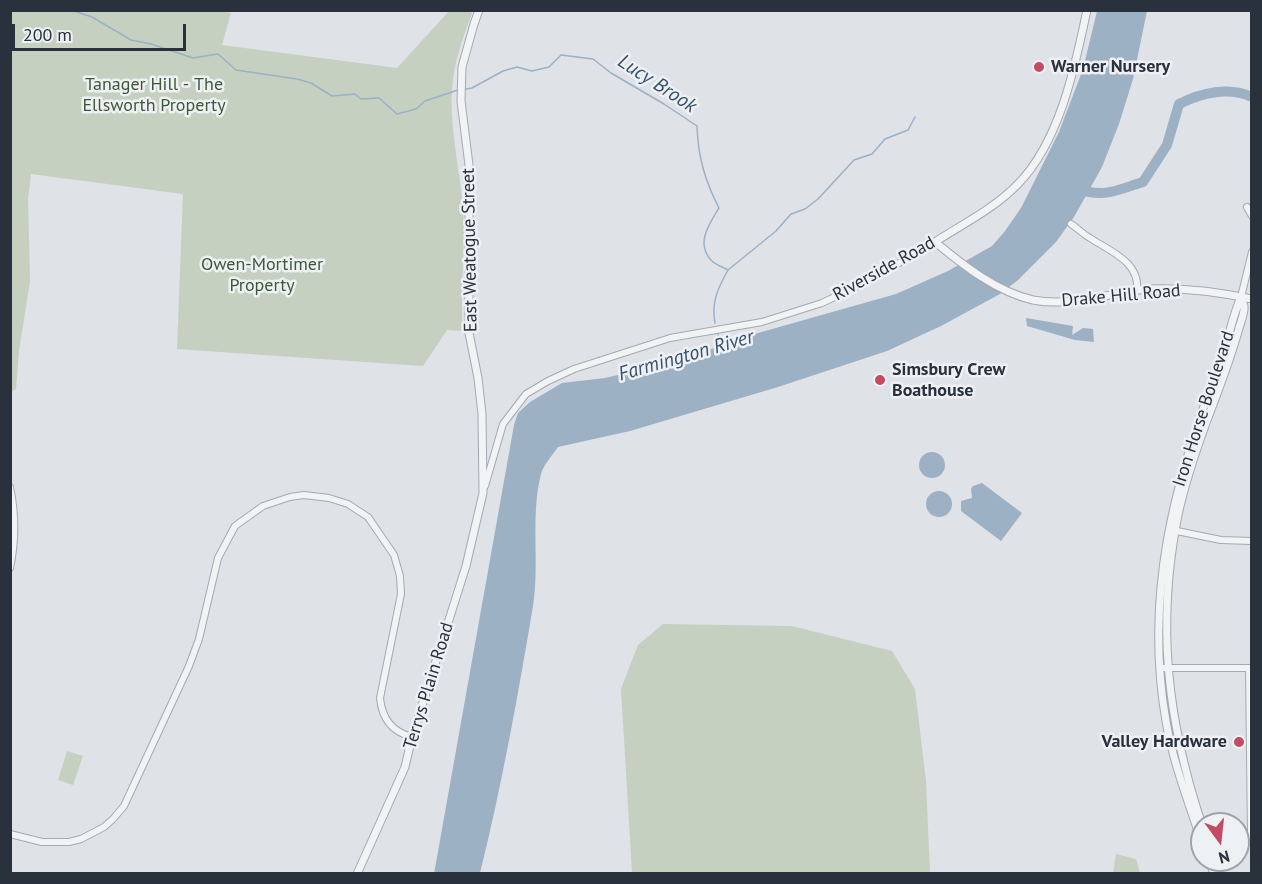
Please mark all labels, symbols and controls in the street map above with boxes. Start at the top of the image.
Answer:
scale bar [15,12,189,50]
text: 200 m [23,23,72,46]
water label: Lucy Brook [613,50,701,118]
place label: Warner Nursery [1051,56,1170,78]
marker: Warner Nursery [1032,60,1046,74]
park label: Tanager Hill - The Ellsworth Property [82,74,226,116]
street label: East Weatogue Street [458,168,482,332]
street label: Riverside Road [829,232,939,306]
park label: Owen-Mortimer Property [201,254,323,296]
street label: Drake Hill Road [1061,280,1181,312]
water label: Farmington River [616,325,756,387]
street label: Iron Horse Boulevard [1169,328,1239,490]
place label: Simsbury Crew Boathouse [892,359,1005,401]
marker: Simsbury Crew Boathouse [873,373,887,387]
street label: Terrys Plain Road [399,620,459,752]
place label: Valley Hardware [1102,731,1227,753]
marker: Valley Hardware [1232,735,1246,749]
north arrow [1190,812,1250,872]
text: N [1216,846,1232,868]

